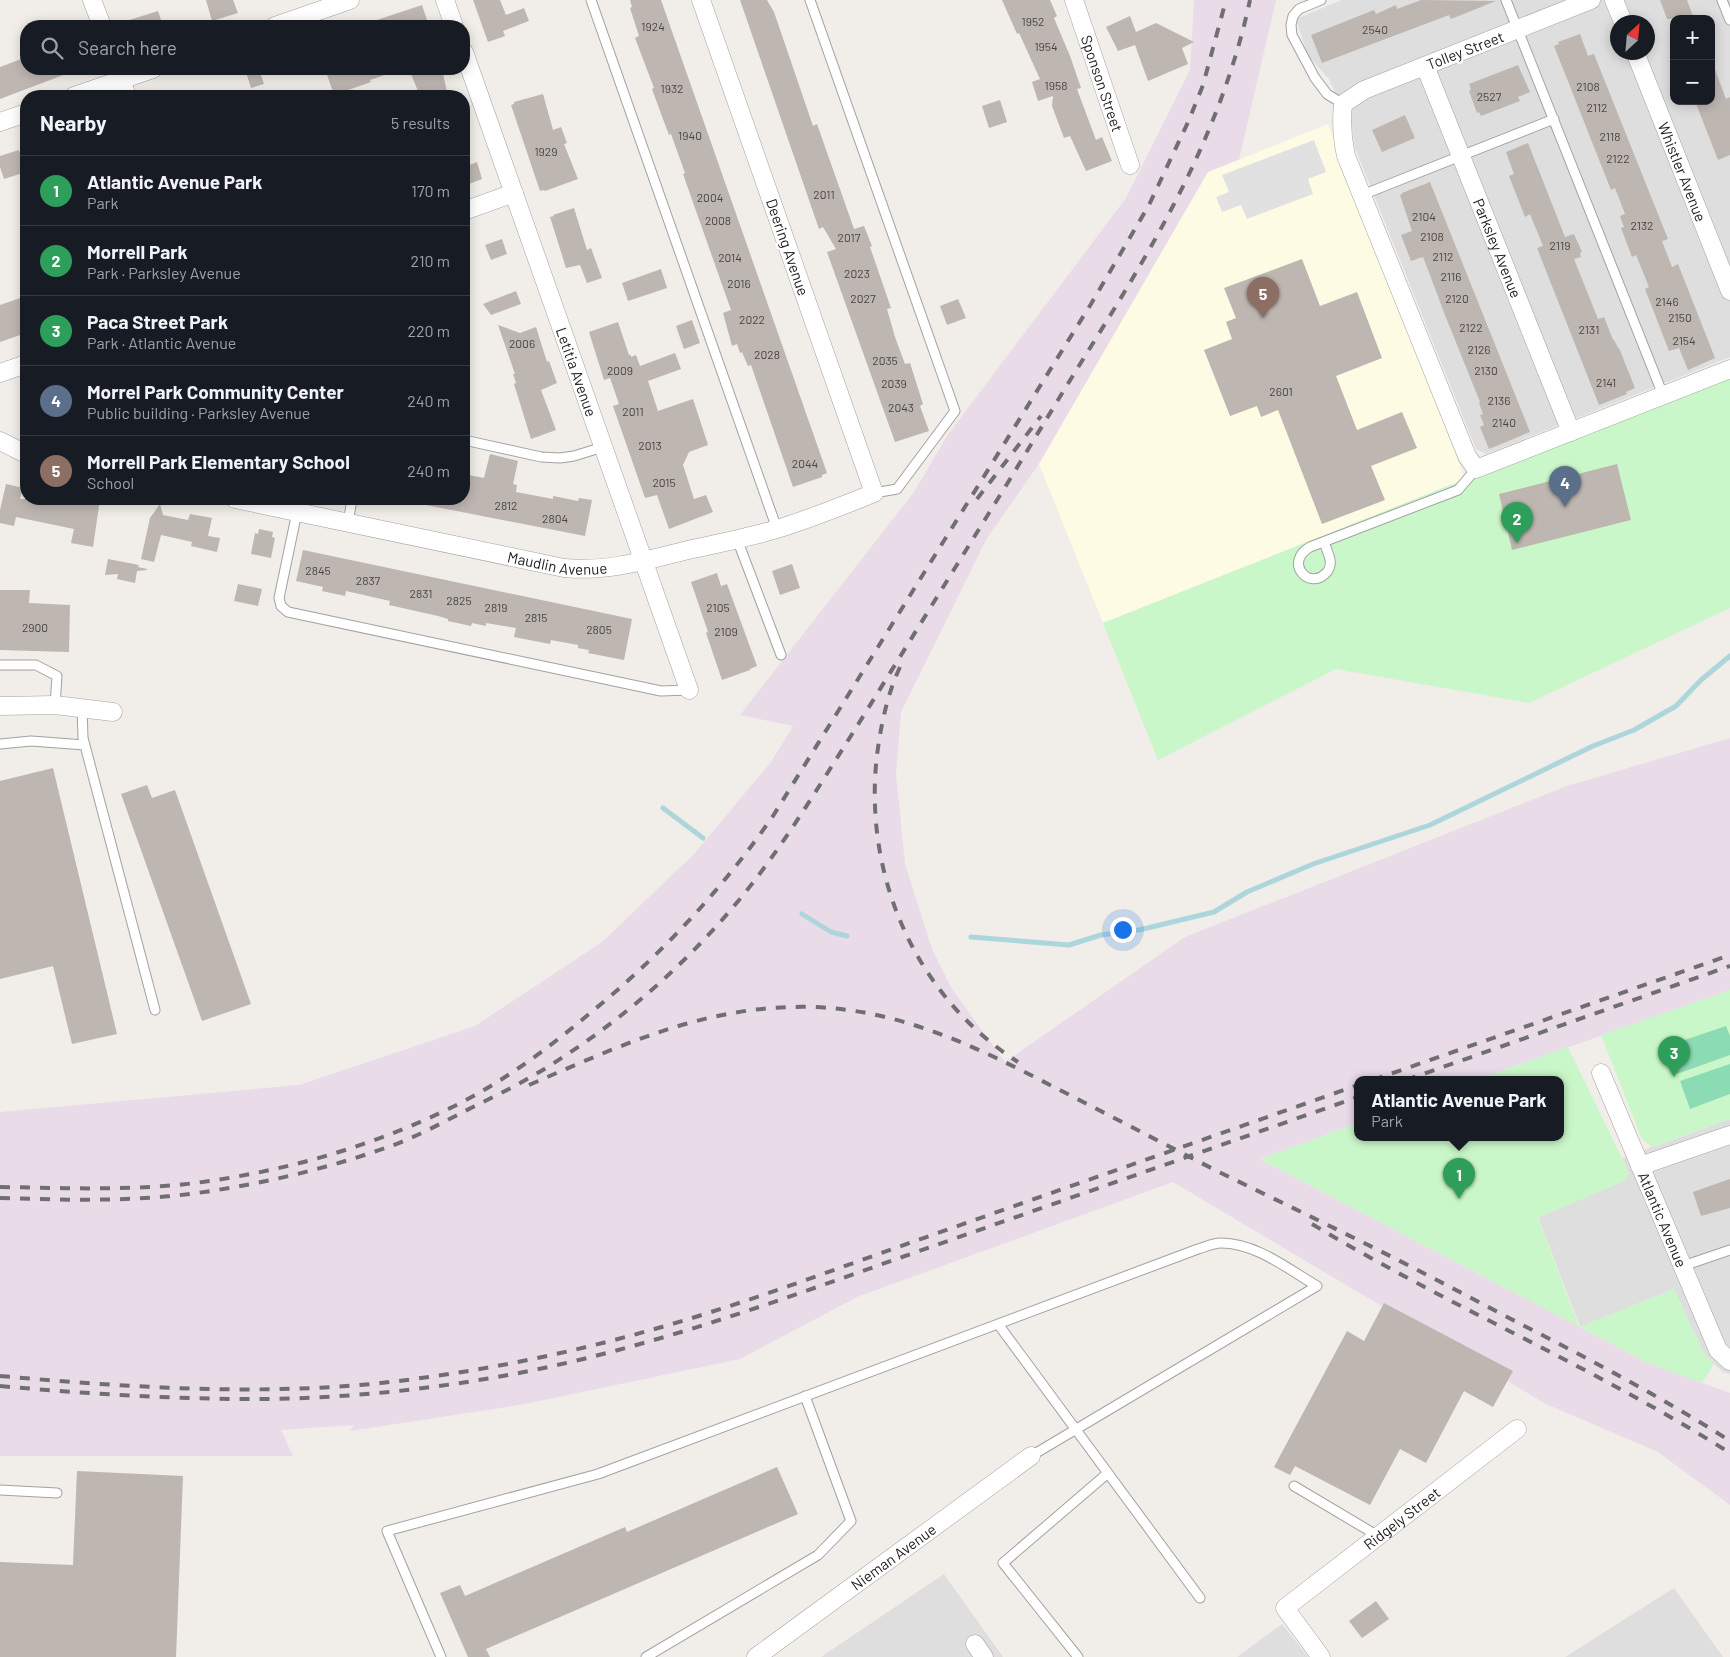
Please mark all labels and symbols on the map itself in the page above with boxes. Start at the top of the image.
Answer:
house number: 1952 [1021,14,1045,28]
north arrow [1610,15,1655,60]
house number: 1924 [641,19,665,33]
house number: 2540 [1362,22,1388,36]
street label: Tolley Street [1424,27,1506,73]
street label: Sponson Street [1078,33,1127,134]
house number: 1954 [1034,39,1058,53]
house number: 1958 [1045,78,1067,92]
house number: 2108 [1576,79,1600,93]
house number: 1932 [660,81,684,95]
house number: 2527 [1477,89,1502,103]
house number: 2112 [1586,100,1608,114]
street label: Whistler Avenue [1655,120,1710,224]
house number: 1940 [678,128,702,142]
house number: 2118 [1600,129,1620,143]
house number: 1929 [534,144,558,158]
house number: 2122 [1606,151,1630,165]
house number: 2011 [813,187,835,201]
house number: 2004 [697,190,723,204]
street label: Deering Avenue [763,196,813,298]
street label: Parksley Avenue [1470,196,1526,300]
house number: 2104 [1412,209,1436,223]
house number: 2008 [705,213,731,227]
house number: 2132 [1630,218,1654,232]
house number: 2108 [1420,229,1444,243]
house number: 2017 [838,230,861,244]
house number: 2119 [1550,238,1570,252]
house number: 2112 [1432,249,1454,263]
house number: 2014 [718,250,742,264]
house number: 2023 [844,266,870,280]
house number: 2116 [1441,269,1461,283]
house number: 2016 [727,276,751,290]
pin: 5 [1247,277,1279,318]
house number: 2027 [850,291,876,305]
house number: 2120 [1445,291,1469,305]
house number: 2146 [1655,294,1679,308]
house number: 2150 [1668,310,1692,324]
house number: 2022 [739,312,765,326]
house number: 2122 [1459,320,1483,334]
house number: 2131 [1579,322,1599,336]
street label: Letitia Avenue [553,325,601,419]
house number: 2154 [1672,333,1696,347]
house number: 2006 [509,336,535,350]
house number: 2126 [1467,342,1491,356]
house number: 2028 [754,347,780,361]
house number: 2035 [872,353,898,367]
house number: 2009 [607,363,633,377]
house number: 2130 [1474,363,1498,377]
house number: 2141 [1596,375,1616,389]
house number: 2039 [881,376,907,390]
house number: 2601 [1269,384,1293,398]
house number: 2136 [1488,393,1510,407]
house number: 2043 [888,400,914,414]
house number: 2011 [622,404,644,418]
house number: 2140 [1492,415,1516,429]
house number: 2013 [638,438,662,452]
house number: 2044 [792,456,818,470]
pin: 4 [1549,466,1581,507]
house number: 2015 [652,475,676,489]
house number: 2812 [495,498,517,512]
pin: 2 [1501,502,1533,543]
house number: 2804 [542,511,568,525]
street label: Maudlin Avenue [506,547,608,578]
house number: 2845 [305,563,331,577]
house number: 2837 [356,573,381,587]
house number: 2831 [410,586,432,600]
house number: 2825 [446,593,472,607]
house number: 2819 [485,600,507,614]
house number: 2105 [706,600,730,614]
house number: 2815 [525,610,547,624]
house number: 2900 [22,620,48,634]
house number: 2805 [586,622,612,636]
house number: 2109 [714,624,738,638]
your location [1110,917,1136,943]
pin: 3 [1658,1036,1690,1077]
pin: 1 [1443,1158,1475,1199]
street label: Atlantic Avenue [1635,1169,1691,1270]
street label: Ridgely Street [1360,1483,1443,1553]
street label: Nieman Avenue [847,1520,939,1594]

